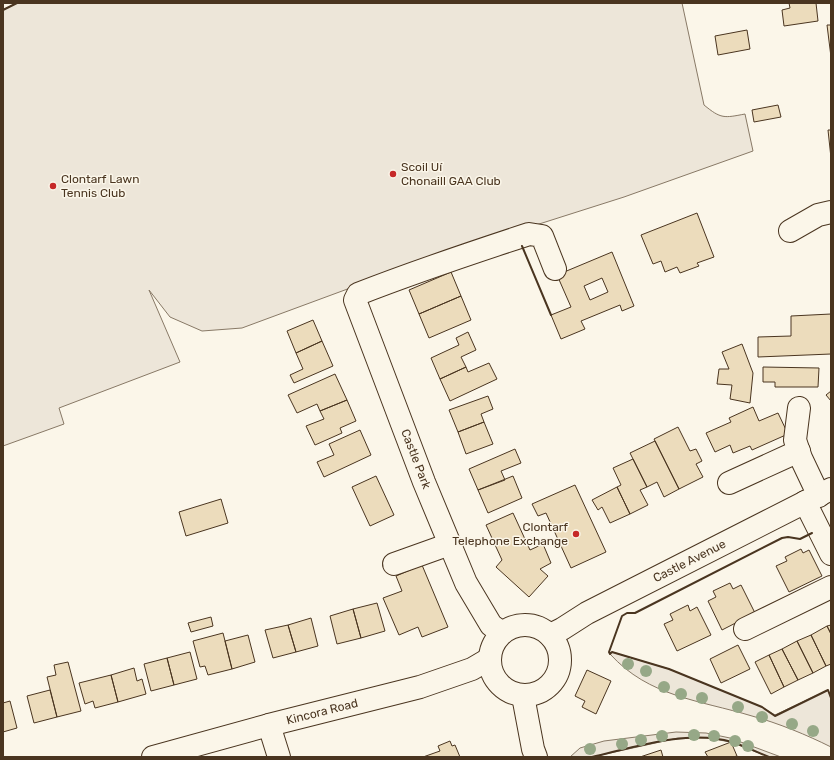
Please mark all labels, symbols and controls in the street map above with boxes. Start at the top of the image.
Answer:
place label: Scoil Uí Chonaill GAA Club [401,160,501,188]
marker: Scoil Uí Chonaill GAA Club [388,169,398,179]
place label: Clontarf Lawn Tennis Club [61,172,139,200]
marker: Clontarf Lawn Tennis Club [48,181,58,191]
street label: Castle Park [398,427,434,492]
place label: Clontarf Telephone Exchange [452,520,568,548]
marker: Clontarf Telephone Exchange [571,529,581,539]
street label: Castle Avenue [651,536,728,585]
street label: Kincora Road [285,696,359,727]

